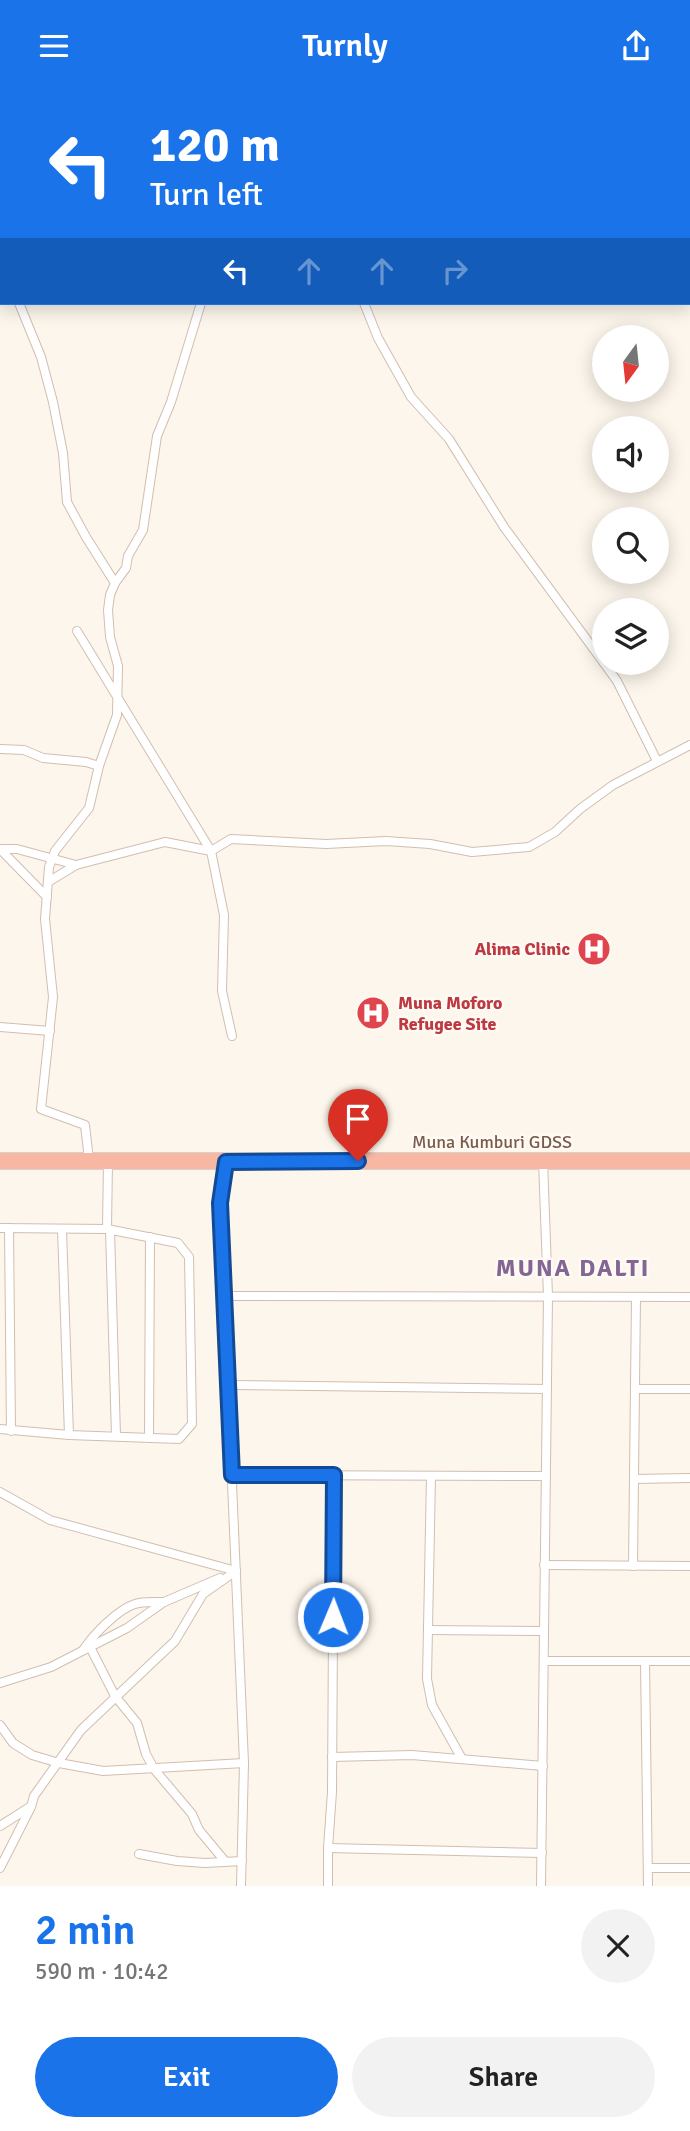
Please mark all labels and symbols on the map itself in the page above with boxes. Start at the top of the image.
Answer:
north arrow [592,325,668,403]
hospital icon: Alima Clinic [575,930,613,968]
place label: Alima Clinic [475,938,570,960]
place label: Muna Moforo Refugee Site [398,992,502,1035]
hospital icon: Muna Moforo Refugee Site [354,994,392,1032]
pin [328,1089,388,1161]
street label: Muna Kumburi GDSS [412,1131,572,1153]
district label: MUNA DALTI [496,1253,650,1283]
position arrow [296,1580,370,1654]

